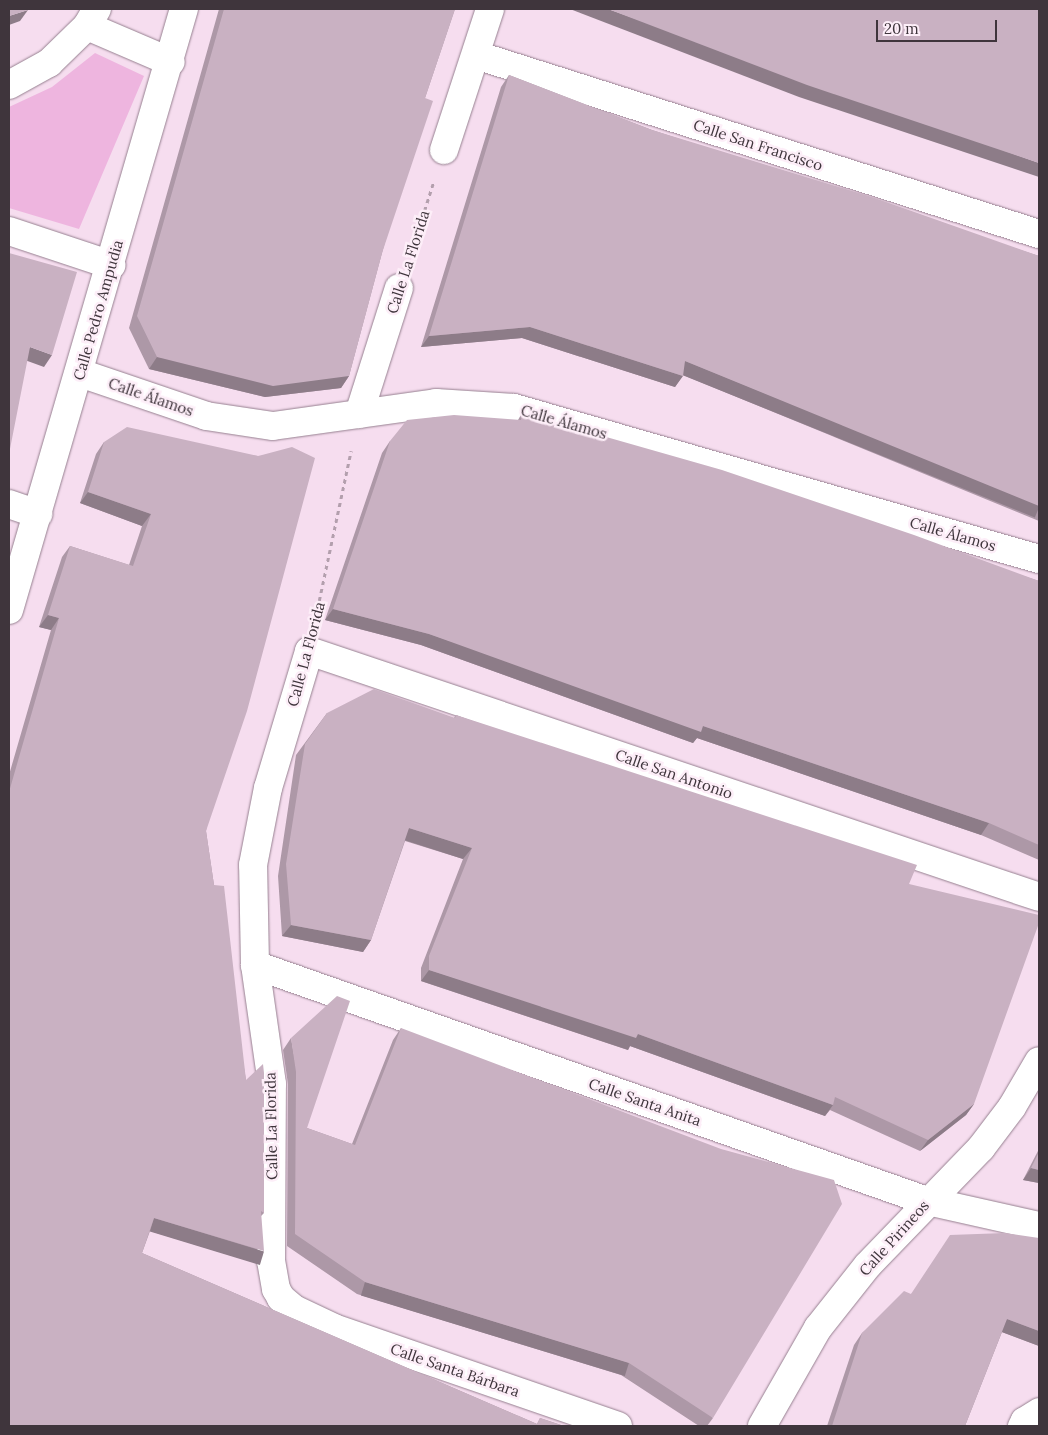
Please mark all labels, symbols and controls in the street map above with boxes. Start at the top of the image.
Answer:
scale bar [878,10,999,42]
text: 20 m [884,19,919,38]
street label: Calle San Francisco [691,116,825,174]
street label: Calle La Florida [383,208,433,316]
street label: Calle Pedro Ampudia [69,238,127,382]
street label: Calle Álamos [106,374,196,420]
street label: Calle Álamos [519,401,609,443]
street label: Calle Álamos [908,513,998,555]
street label: Calle La Florida [283,600,329,708]
street label: Calle San Antonio [613,746,735,802]
street label: Calle La Florida [261,1072,281,1180]
street label: Calle Santa Anita [586,1074,704,1130]
street label: Calle Pirineos [855,1197,933,1279]
street label: Calle Santa Bárbara [388,1339,522,1401]

